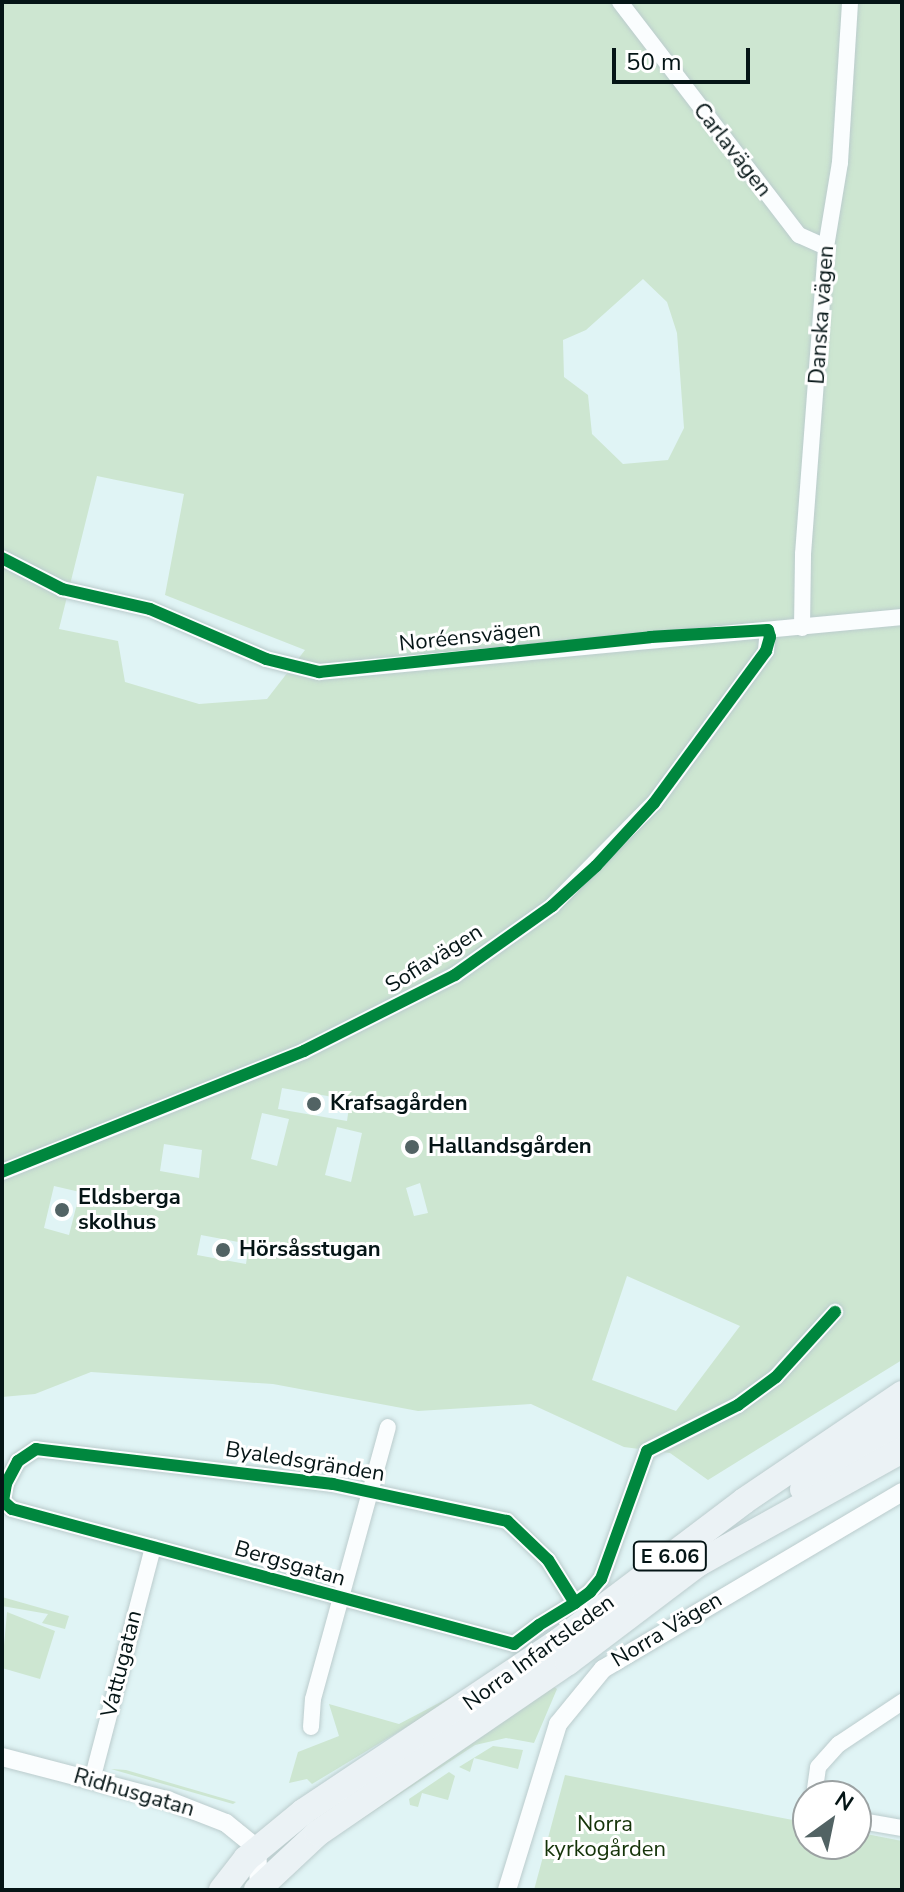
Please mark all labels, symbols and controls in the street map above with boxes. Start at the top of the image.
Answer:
scale bar [616,32,754,82]
text: 50 m [626,46,682,78]
street label: Carlavägen [687,98,777,202]
street label: Danska vägen [804,245,840,385]
street label: Noréensvägen [398,616,542,658]
street label: Sofiavägen [381,919,487,999]
place label: Krafsagården [330,1091,468,1117]
marker: Krafsagården [305,1095,323,1113]
place label: Hallandsgården [428,1134,592,1160]
marker: Hallandsgården [403,1138,421,1156]
place label: Eldsberga skolhus [78,1184,181,1236]
marker: Eldsberga skolhus [53,1201,71,1219]
place label: Hörsåsstugan [239,1237,381,1263]
marker: Hörsåsstugan [214,1241,232,1259]
street label: Byaledsgränden [223,1436,387,1488]
street label: Bergsgatan [231,1536,349,1592]
road number: E 6.06 [632,1540,708,1572]
street label: Norra Vägen [607,1587,727,1673]
street label: Norra Infartsleden [458,1589,620,1717]
street label: Vattugatan [96,1608,148,1720]
street label: Ridhusgatan [71,1763,197,1823]
north arrow [792,1780,872,1860]
text: N [829,1784,859,1819]
park label: Norra kyrkogården [544,1811,666,1862]

